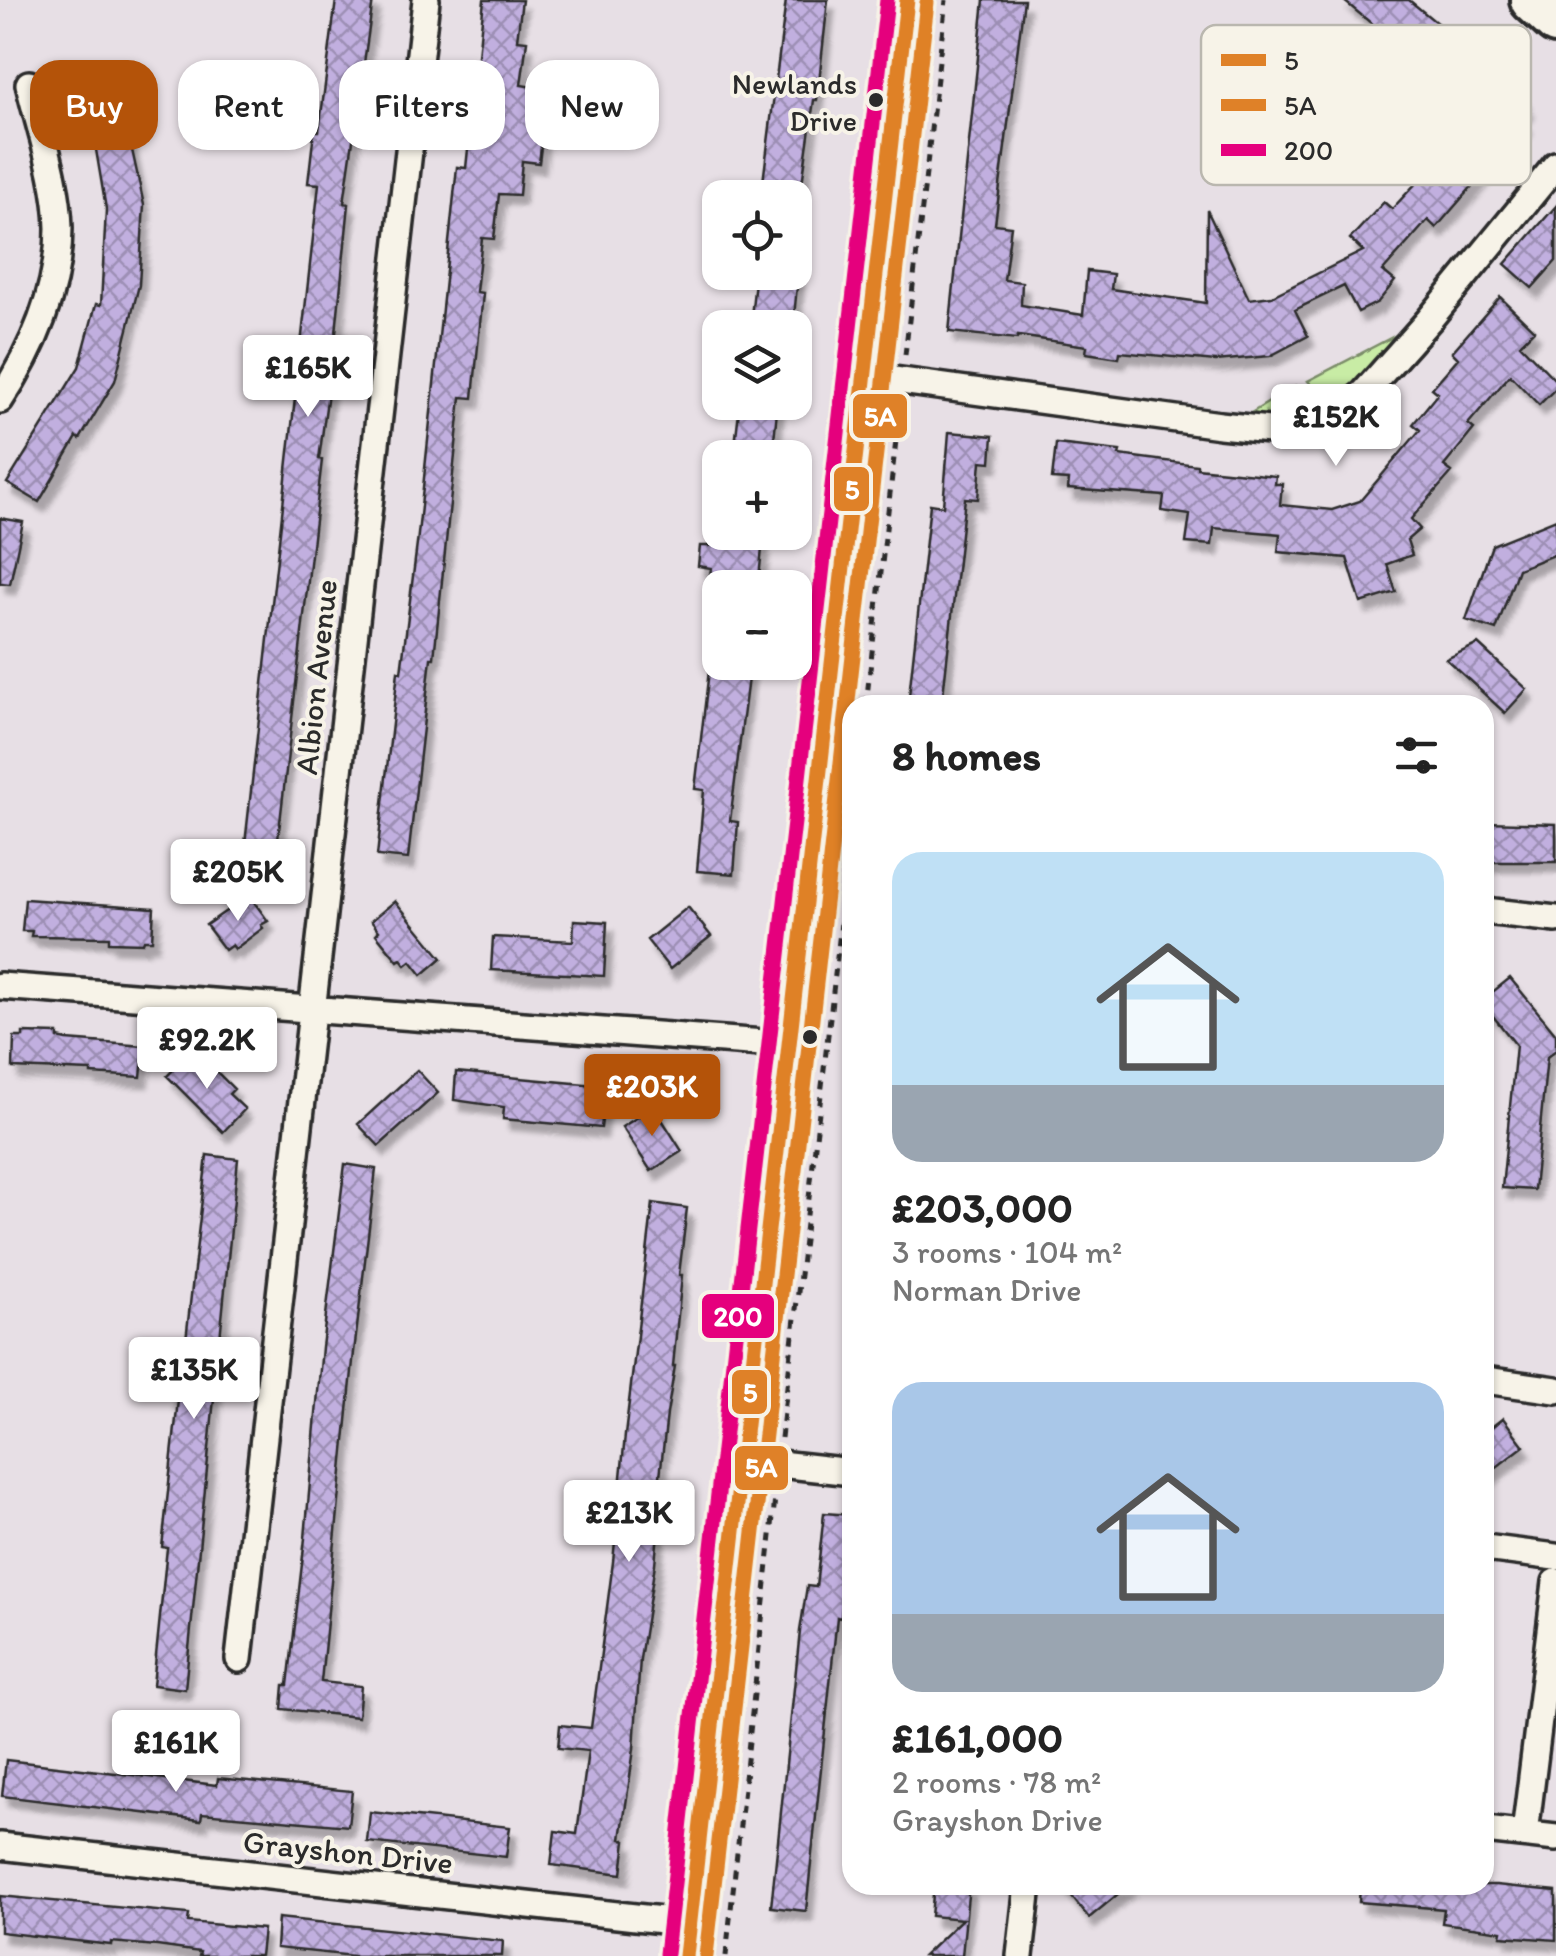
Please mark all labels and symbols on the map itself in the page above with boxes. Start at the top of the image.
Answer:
legend [1201,25,1531,185]
text: 5 [1284,43,1299,77]
place label: Newlands Drive [732,65,857,139]
text: 5A [1284,88,1317,122]
marker: Newlands Drive [866,90,886,110]
text: 200 [1284,133,1333,167]
pin: £165K [238,335,378,420]
pin: £152K [1266,384,1406,469]
line badge: 5A [851,392,909,440]
text: 5A [864,399,896,433]
line badge: 5 [832,465,871,513]
text: 5 [845,472,860,506]
street label: Albion Avenue [287,577,345,777]
pin: £205K [168,839,308,924]
pin: £92.2K [126,1007,288,1092]
unlabelled marker [800,1027,820,1047]
pin: £203K [582,1054,722,1139]
line badge: 200 [700,1292,776,1340]
text: 200 [713,1299,763,1333]
pin: £135K [124,1337,264,1422]
line badge: 5 [730,1368,769,1416]
text: 5 [743,1375,758,1409]
line badge: 5A [733,1444,790,1492]
text: 5A [745,1450,777,1484]
pin: £213K [559,1480,699,1565]
pin: £161K [106,1710,246,1795]
street label: Grayshon Drive [241,1822,455,1882]

